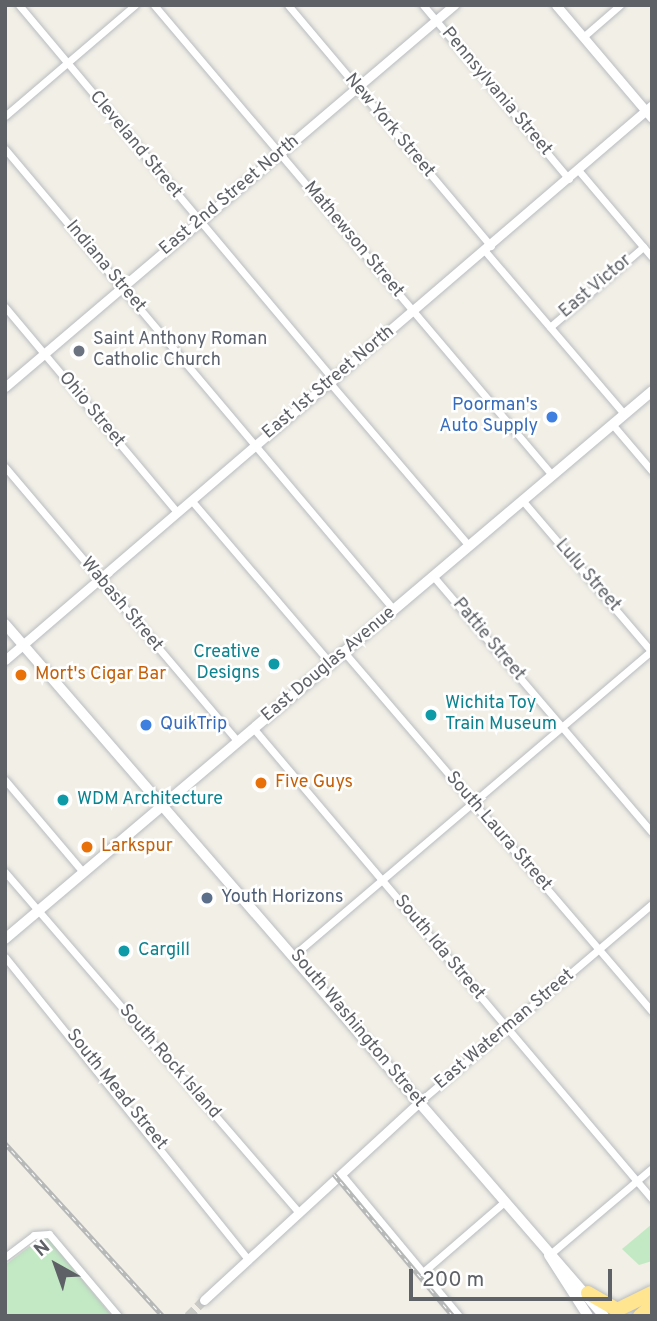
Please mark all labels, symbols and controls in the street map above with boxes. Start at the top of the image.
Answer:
street label: Pennsylvania Street [436,24,556,160]
street label: New York Street [339,69,439,183]
street label: Cleveland Street [84,87,186,203]
street label: East 2nd Street North [156,131,304,261]
street label: Mathewson Street [298,178,408,302]
street label: Indiana Street [60,217,150,317]
street label: East Victor [555,250,637,324]
street label: East 1st Street North [259,322,399,444]
place label: Saint Anthony Roman Catholic Church [93,330,268,372]
marker: Saint Anthony Roman Catholic Church [71,343,87,359]
street label: Ohio Street [53,368,129,452]
place label: Poorman's Auto Supply [439,396,538,438]
marker: Poorman's Auto Supply [544,409,560,425]
street label: Lulu Street [550,535,624,617]
street label: Wabash Street [75,553,167,657]
street label: Pattie Street [447,594,529,686]
street label: East Douglas Avenue [257,602,401,728]
place label: Creative Designs [193,643,260,686]
marker: Creative Designs [266,656,282,672]
place label: Mort's Cigar Bar [35,664,166,686]
marker: Mort's Cigar Bar [13,667,29,683]
place label: Wichita Toy Train Museum [445,694,557,736]
marker: Wichita Toy Train Museum [423,707,439,723]
place label: QuikTrip [160,714,227,736]
marker: QuikTrip [138,717,154,733]
street label: South Laura Street [440,768,556,896]
place label: Five Guys [275,772,353,794]
marker: Five Guys [253,775,269,791]
place label: WDM Architecture [77,789,224,811]
marker: WDM Architecture [55,792,71,808]
place label: Larkspur [101,836,173,858]
marker: Larkspur [79,839,95,855]
place label: Youth Horizons [221,887,343,909]
marker: Youth Horizons [199,890,215,906]
street label: South Ida Street [389,891,489,1005]
place label: Cargill [138,940,190,962]
marker: Cargill [116,943,132,959]
street label: South Washington Street [285,946,429,1112]
street label: East Waterman Street [431,965,579,1095]
street label: South Rock Island [114,1001,224,1123]
street label: South Mead Street [61,1025,171,1155]
north arrow [21,1230,91,1300]
text: N [30,1235,55,1262]
scale bar [412,1254,615,1298]
text: 200 m [422,1267,484,1294]

